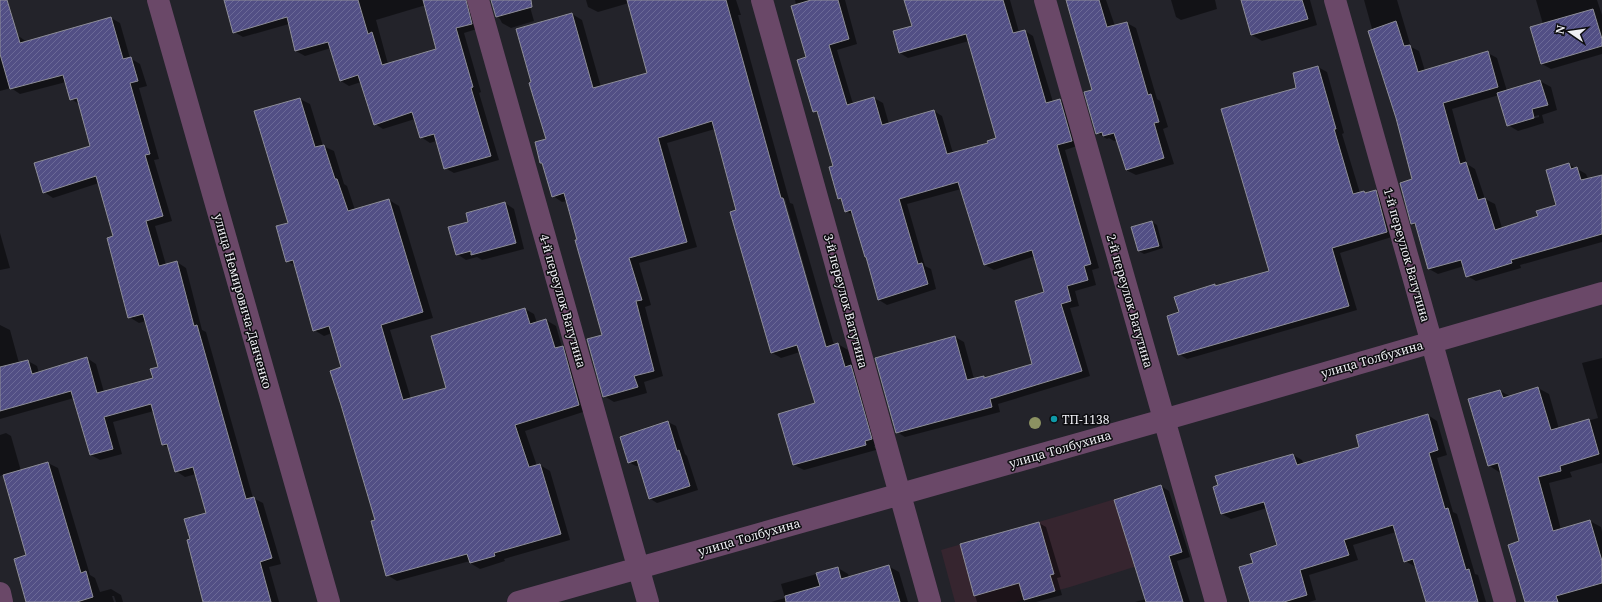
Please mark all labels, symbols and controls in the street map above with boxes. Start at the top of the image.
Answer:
north arrow [1550,12,1590,52]
text: N [1551,23,1568,36]
street label: 1-й переулок Ватутина [1380,186,1434,324]
street label: улица Немировича-Данченко [210,211,276,391]
street label: 4-й переулок Ватутина [536,232,590,370]
street label: 3-й переулок Ватутина [820,232,872,370]
street label: 2-й переулок Ватутина [1103,232,1157,370]
street label: улица Толбухина [1319,336,1425,382]
place label: ТП-1138 [1062,411,1110,428]
marker: ТП-1138 [1049,414,1059,424]
street label: улица Толбухина [1007,426,1113,472]
street label: улица Толбухина [696,514,802,560]

